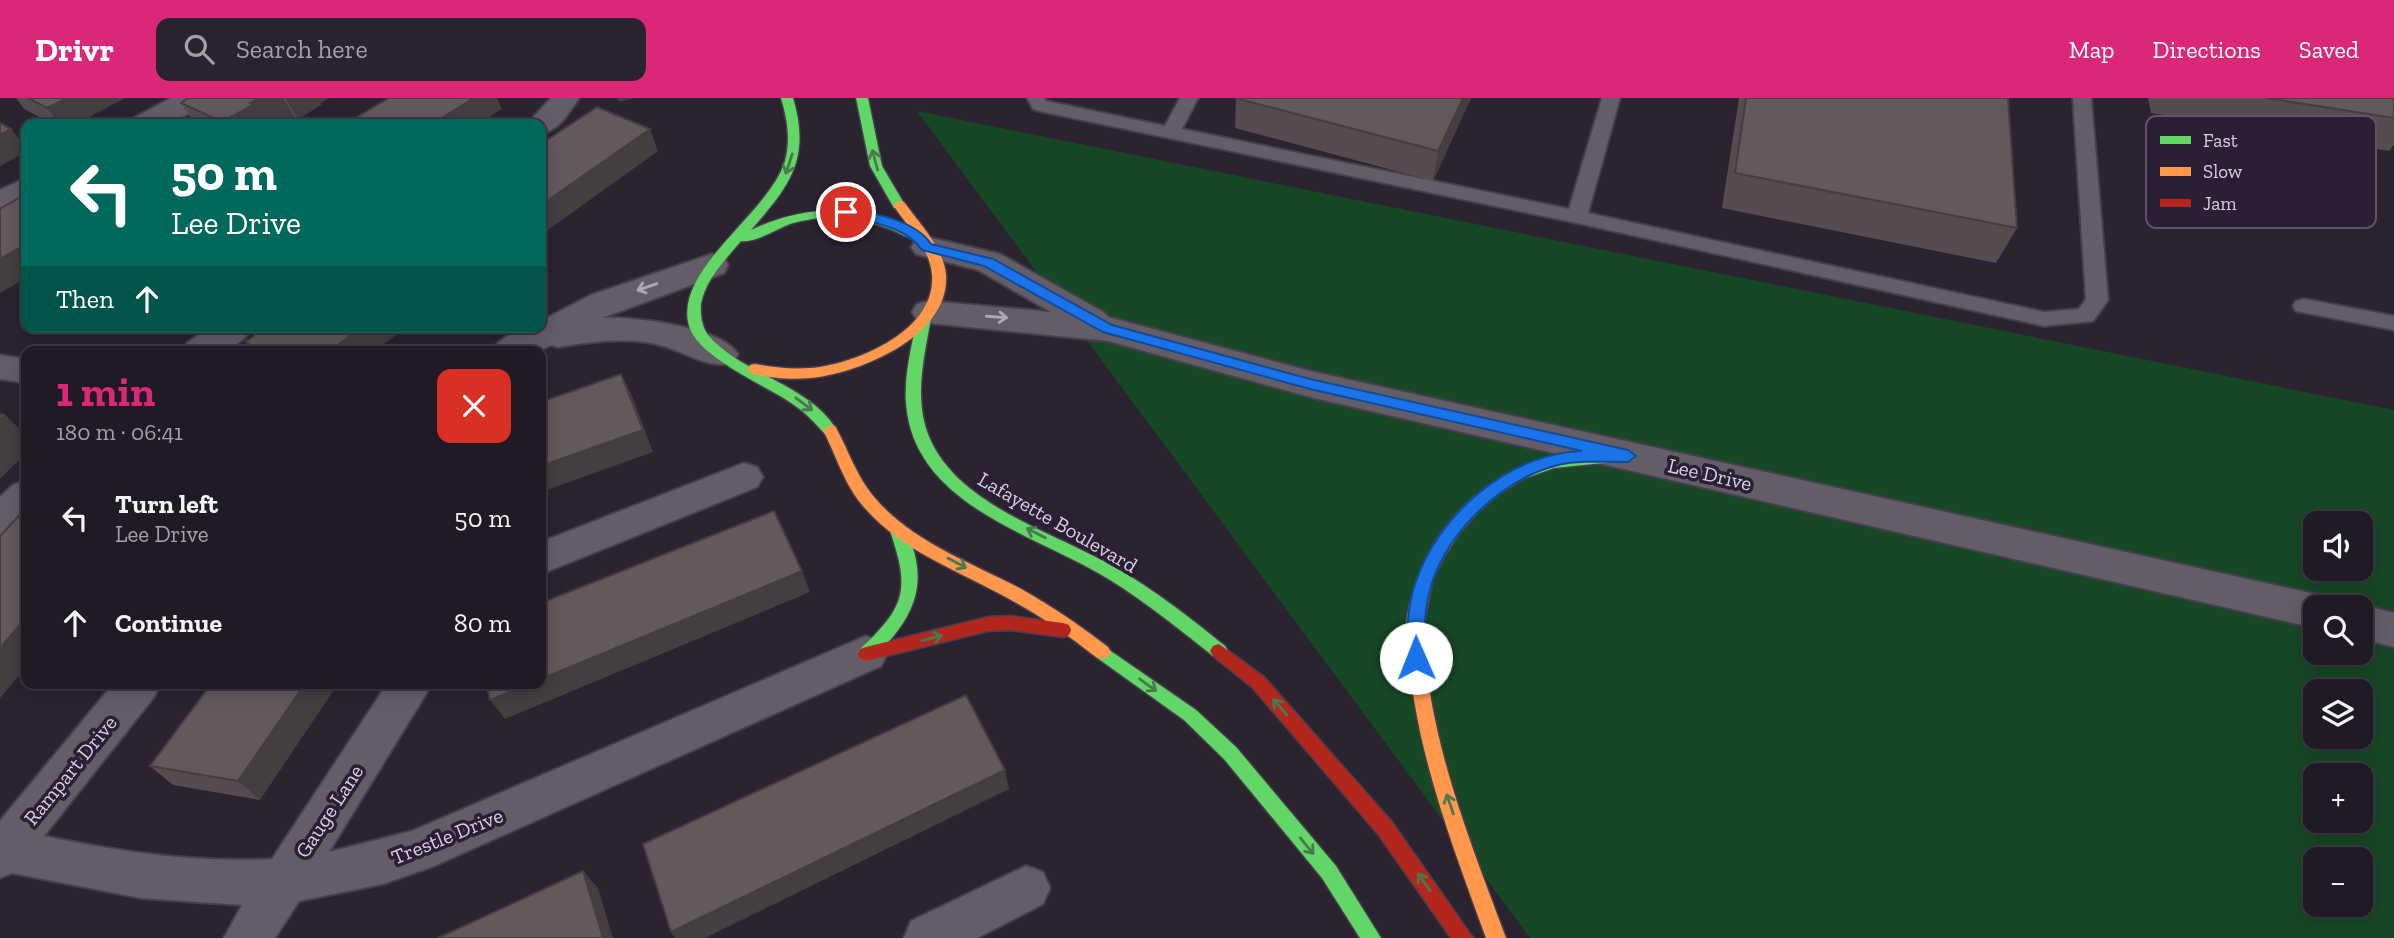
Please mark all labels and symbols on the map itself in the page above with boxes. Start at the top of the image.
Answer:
legend [2146,116,2376,228]
text: Fast [2203,129,2238,152]
one-way arrow [868,149,881,171]
one-way arrow [782,153,795,175]
text: Slow [2203,160,2243,183]
pin [816,182,876,242]
text: Jam [2203,192,2237,215]
one-way arrow [637,282,659,294]
one-way arrow [985,311,1008,324]
one-way arrow [794,396,813,411]
street label: Lee Drive [1666,452,1755,496]
street label: Lafayette Boulevard [974,466,1143,578]
one-way arrow [1026,526,1047,540]
one-way arrow [946,556,967,570]
position arrow [1379,621,1453,695]
one-way arrow [920,631,943,644]
one-way arrow [1139,677,1158,692]
one-way arrow [1272,698,1288,716]
street label: Rampart Drive [18,710,122,830]
street label: Gauge Lane [290,760,368,862]
one-way arrow [1443,793,1455,815]
street label: Trestle Drive [388,802,507,870]
one-way arrow [1299,837,1315,855]
one-way arrow [1417,873,1431,892]

